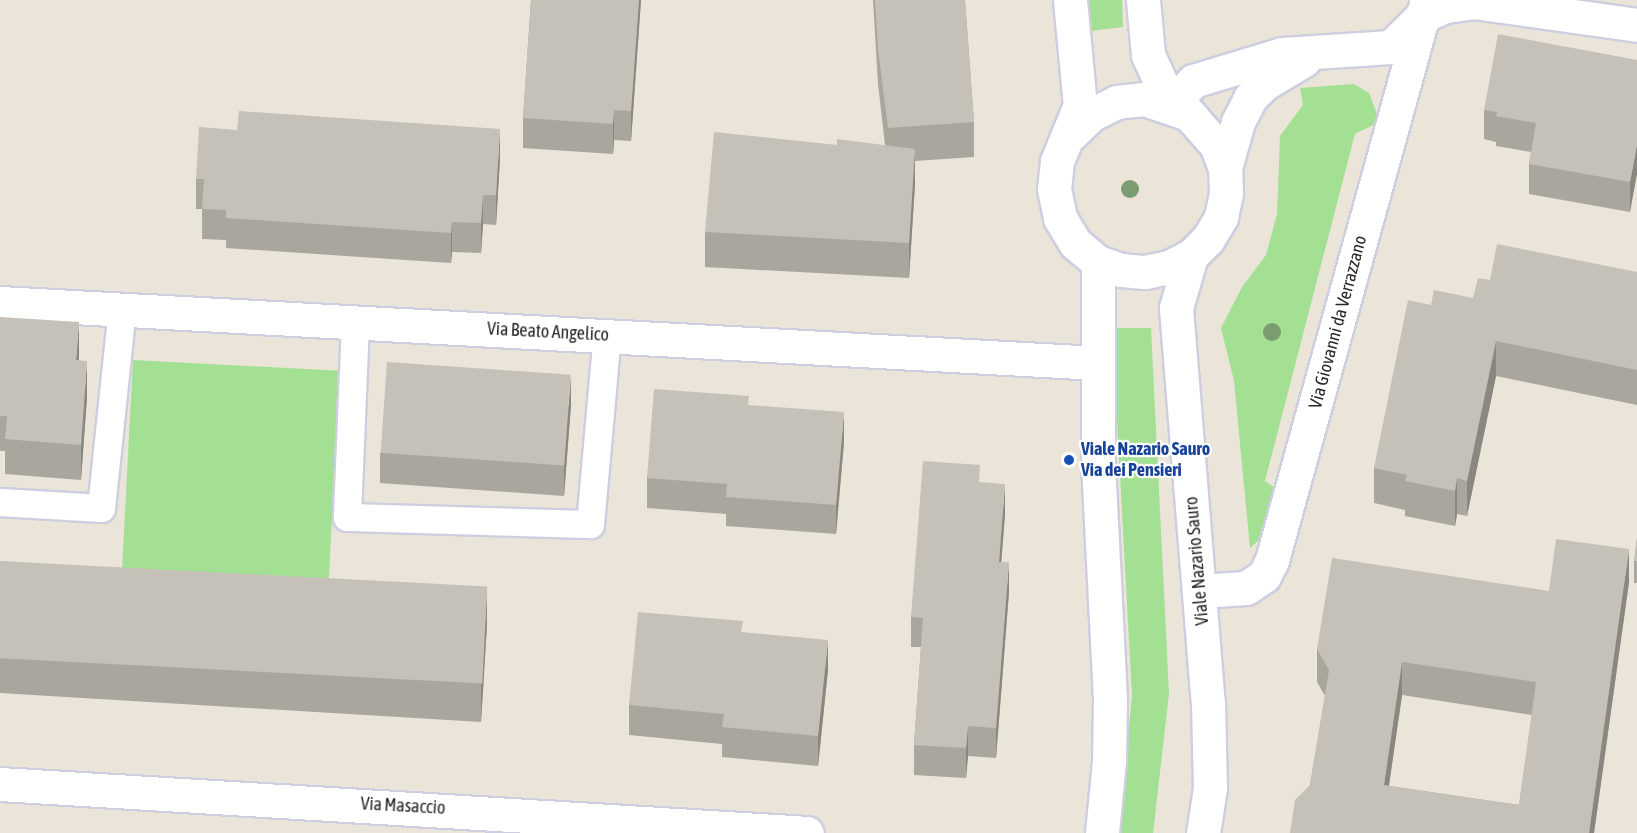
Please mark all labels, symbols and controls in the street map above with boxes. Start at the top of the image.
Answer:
street label: Via Giovanni da Verrazzano [1304,233,1372,411]
street label: Via Beato Angelico [487,318,609,346]
place label: Viale Nazario Sauro Via dei Pensieri [1081,439,1210,482]
marker: Viale Nazario Sauro Via dei Pensieri [1062,453,1076,467]
street label: Viale Nazario Sauro [1181,496,1213,626]
street label: Via Masaccio [360,793,446,819]

